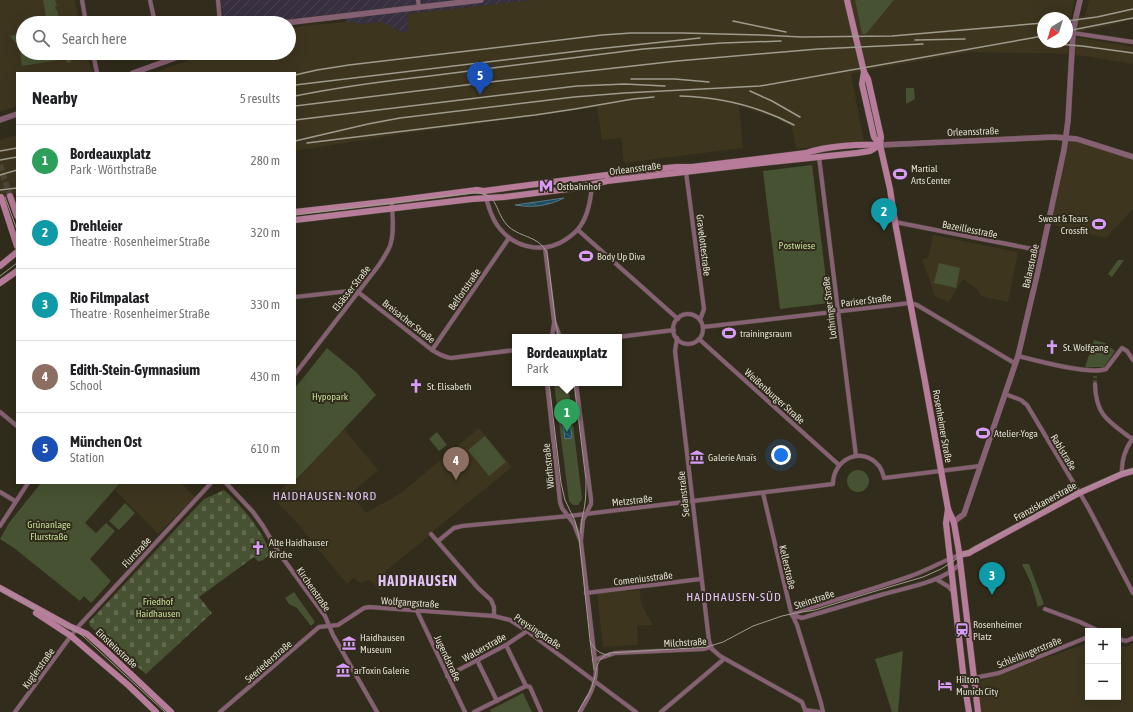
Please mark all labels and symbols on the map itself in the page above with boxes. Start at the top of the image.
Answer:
north arrow [1037,12,1073,48]
pin: 5 [467,62,493,95]
street label: Orleansstraße [947,125,1000,138]
street label: Orleansstraße [609,160,662,177]
place label: Martial Arts Center [911,163,952,186]
sports icon: Martial Arts Center [892,166,908,182]
metro station icon: Ostbahnhof [538,178,554,194]
place label: Ostbahnhof [557,181,601,192]
pin: 2 [871,198,897,231]
place label: Sweat & Tears Crossfit [1039,213,1088,236]
street label: Gravelottestraße [694,214,713,277]
sports icon: Sweat & Tears Crossfit [1091,216,1107,232]
street label: Bazeillesstraße [941,219,999,240]
park label: Postwiese [779,240,816,251]
street label: Balanstraße [1020,243,1041,289]
sports icon: Body Up Diva [578,248,594,264]
place label: Body Up Diva [597,251,646,262]
street label: Elsässer Straße [330,263,373,313]
street label: Belfortstraße [446,266,483,312]
street label: Lothringer Straße [820,276,839,340]
street label: Pariser Straße [840,292,892,309]
street label: Breisacher Straße [380,297,438,346]
sports icon: trainingsraum [721,325,737,341]
place label: trainingsraum [740,328,792,339]
church icon: St. Wolfgang [1044,339,1060,355]
place label: St. Wolfgang [1063,342,1109,353]
street label: Weißenburger Straße [742,367,807,426]
church icon: St. Elisabeth [408,378,424,394]
place label: St. Elisabeth [427,381,472,392]
street label: Rosenheimer Straße [931,389,954,464]
park label: Hypopark [312,391,349,402]
pin: 1 [554,399,580,432]
sports icon: Atelier-Yoga [975,425,991,441]
place label: Atelier-Yoga [994,428,1038,439]
street label: Rablstraße [1049,432,1079,473]
street label: Wörthstraße [541,442,556,489]
your location [771,445,791,465]
pin: 4 [443,447,469,480]
museum icon: Galerie Anaïs [689,449,705,465]
place label: Galerie Anaïs [708,452,757,463]
street label: Sedanstraße [676,470,691,517]
street label: Franziskanerstraße [1012,479,1079,523]
district label: HAIDHAUSEN-NORD [273,489,377,503]
street label: Metzstraße [611,493,653,508]
park label: Grünanlage Flurstraße [27,519,71,542]
street label: Flurstraße [120,535,153,570]
place label: Alte Haidhauser Kirche [269,537,329,560]
church icon: Alte Haidhauser Kirche [250,540,266,556]
street label: Kellerstraße [777,544,798,591]
pin: 3 [979,562,1005,595]
street label: Kirchenstraße [294,565,333,614]
street label: Comeniusstraße [613,569,674,588]
district label: HAIDHAUSEN [378,573,458,589]
street label: Steinstraße [793,588,836,611]
district label: HAIDHAUSEN-SÜD [686,590,782,604]
street label: Wolfgangstraße [381,595,440,610]
park label: Friedhof Haidhausen [136,596,181,619]
street label: Preysingstraße [512,612,564,651]
place label: Rosenheimer Platz [973,619,1023,642]
station icon: Rosenheimer Platz [954,622,970,638]
street label: Einsteinstraße [94,626,140,671]
street label: Walserstraße [460,631,508,664]
place label: Haidhausen Museum [360,632,405,655]
street label: Jugendstraße [432,634,463,683]
street label: Schleibingerstraße [995,634,1064,670]
museum icon: Haidhausen Museum [341,635,357,651]
street label: Milchstraße [663,636,707,649]
street label: Seeriederstraße [243,638,294,685]
street label: Kuglerstraße [20,646,57,691]
museum icon: arToxin Galerie [335,662,351,678]
place label: arToxin Galerie [354,665,410,676]
place label: Hilton Munich City [956,674,998,697]
hotel icon: Hilton Munich City [937,677,953,693]

